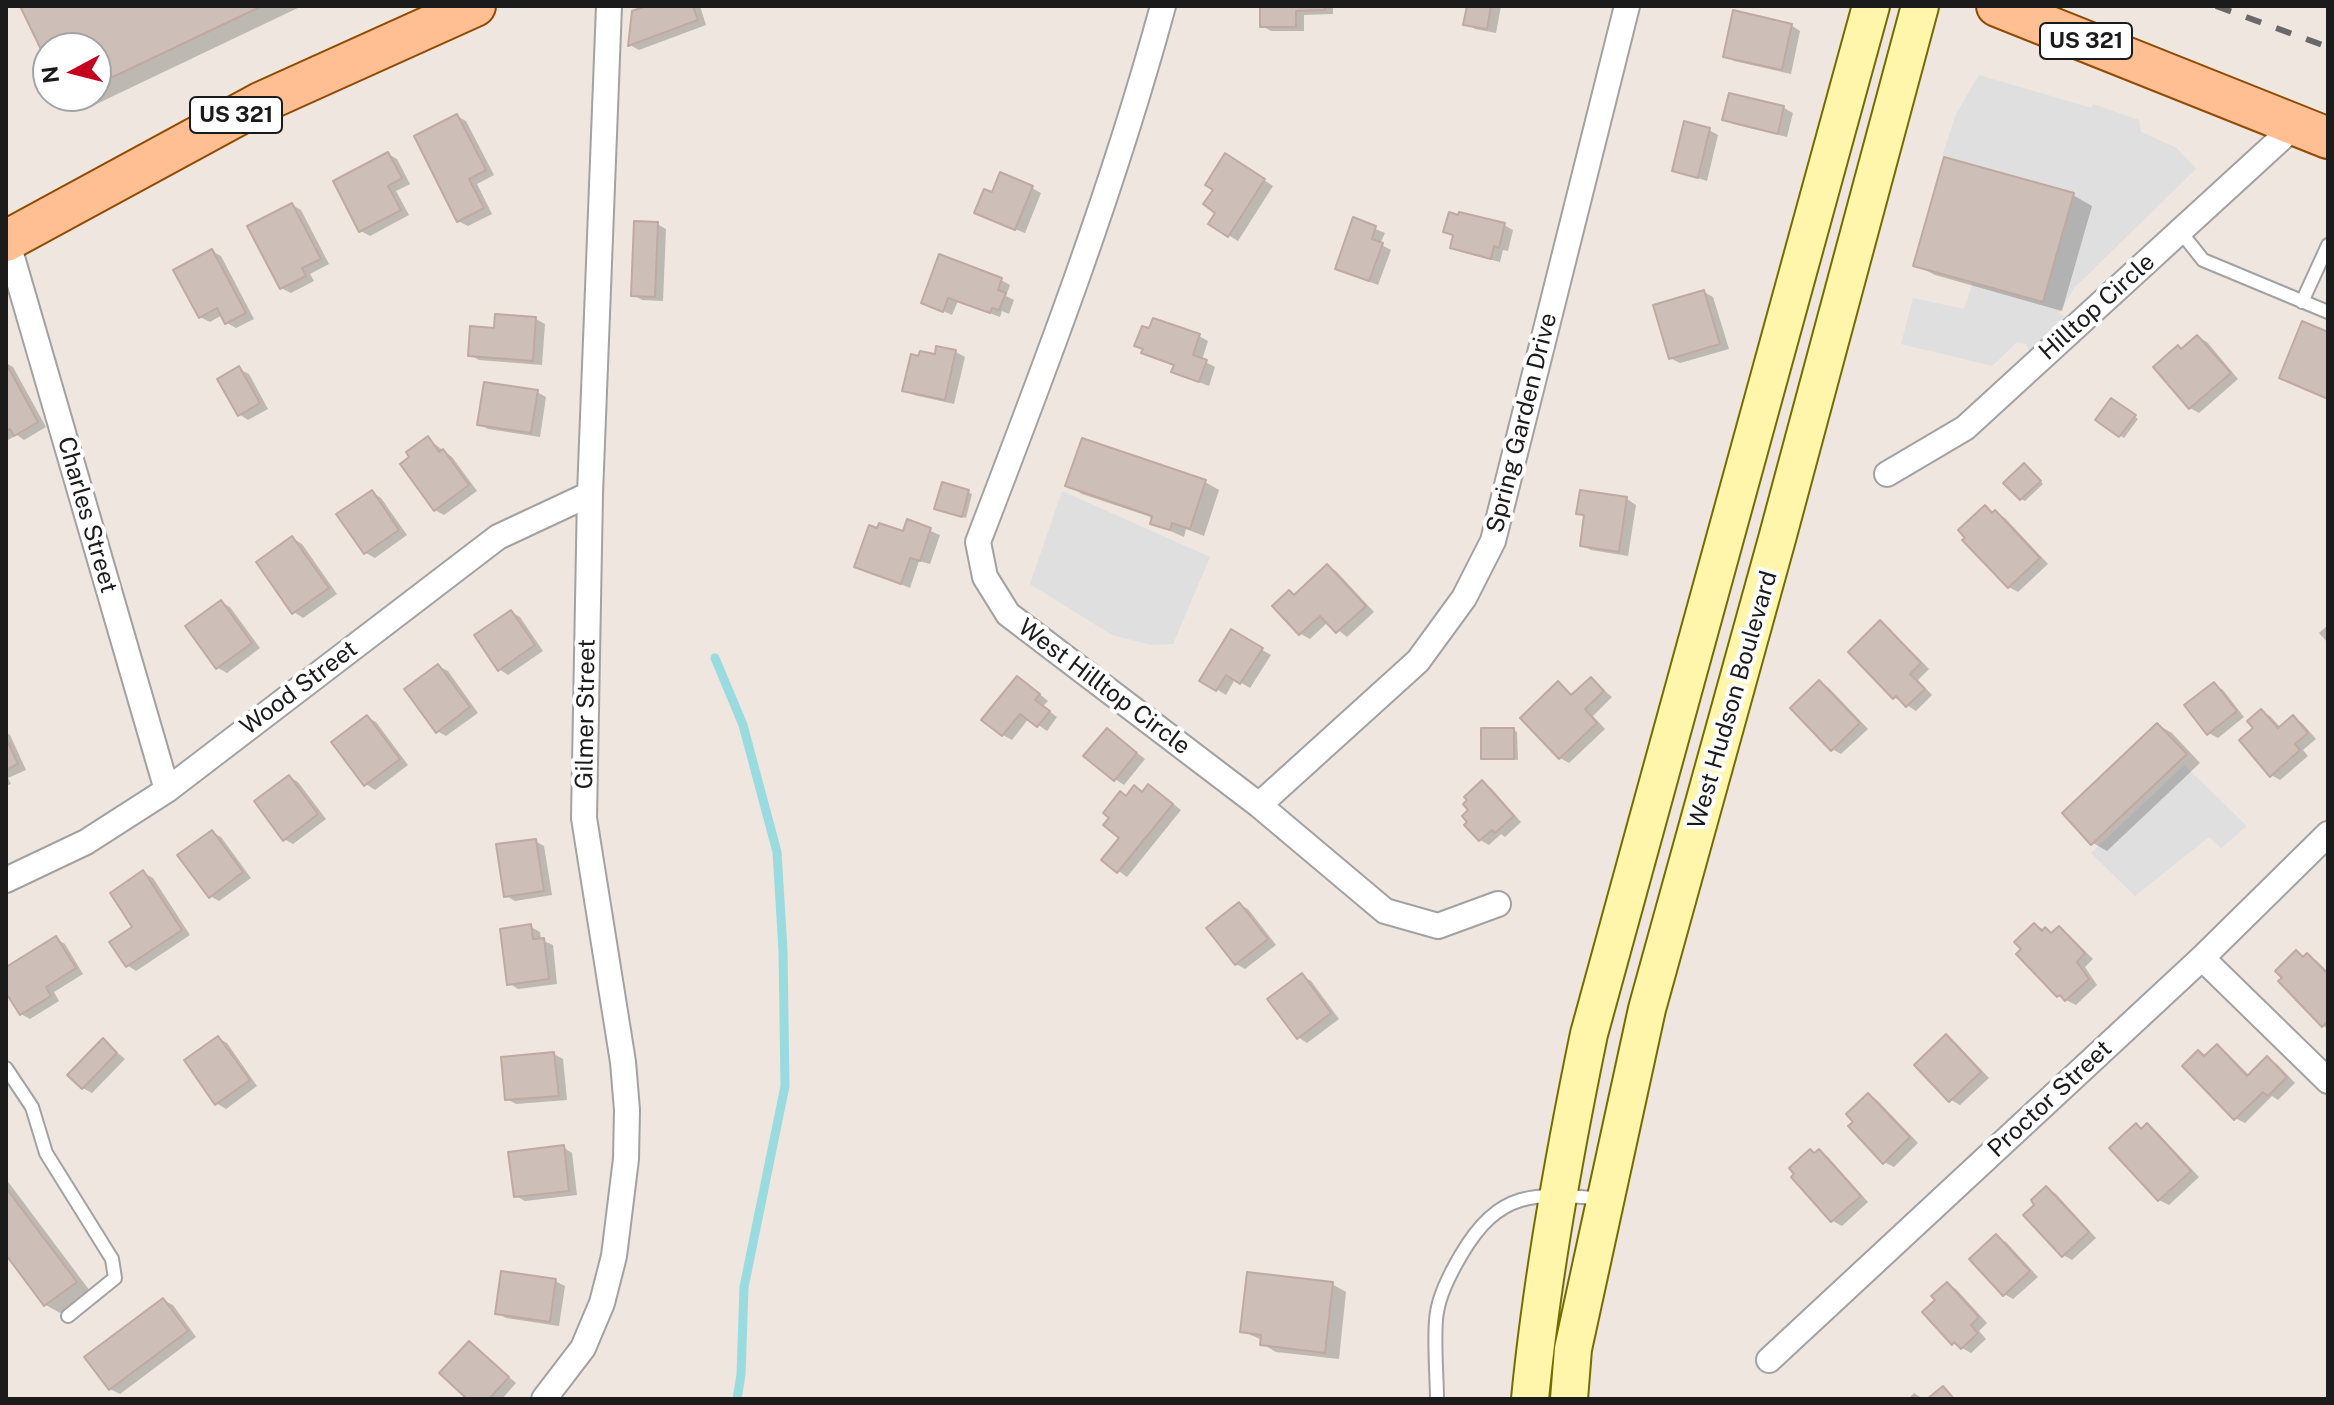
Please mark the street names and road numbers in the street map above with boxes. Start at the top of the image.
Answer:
road number: US 321 [2040,23,2132,59]
road number: US 321 [190,97,282,133]
street label: Hilltop Circle [2033,248,2161,366]
street label: Spring Garden Drive [1481,310,1563,536]
street label: Charles Street [51,434,123,596]
street label: West Hudson Boulevard [1682,568,1784,832]
street label: West Hilltop Circle [1012,613,1196,761]
street label: Wood Street [235,635,363,741]
street label: Gilmer Street [570,639,602,789]
street label: Proctor Street [1982,1034,2118,1164]

